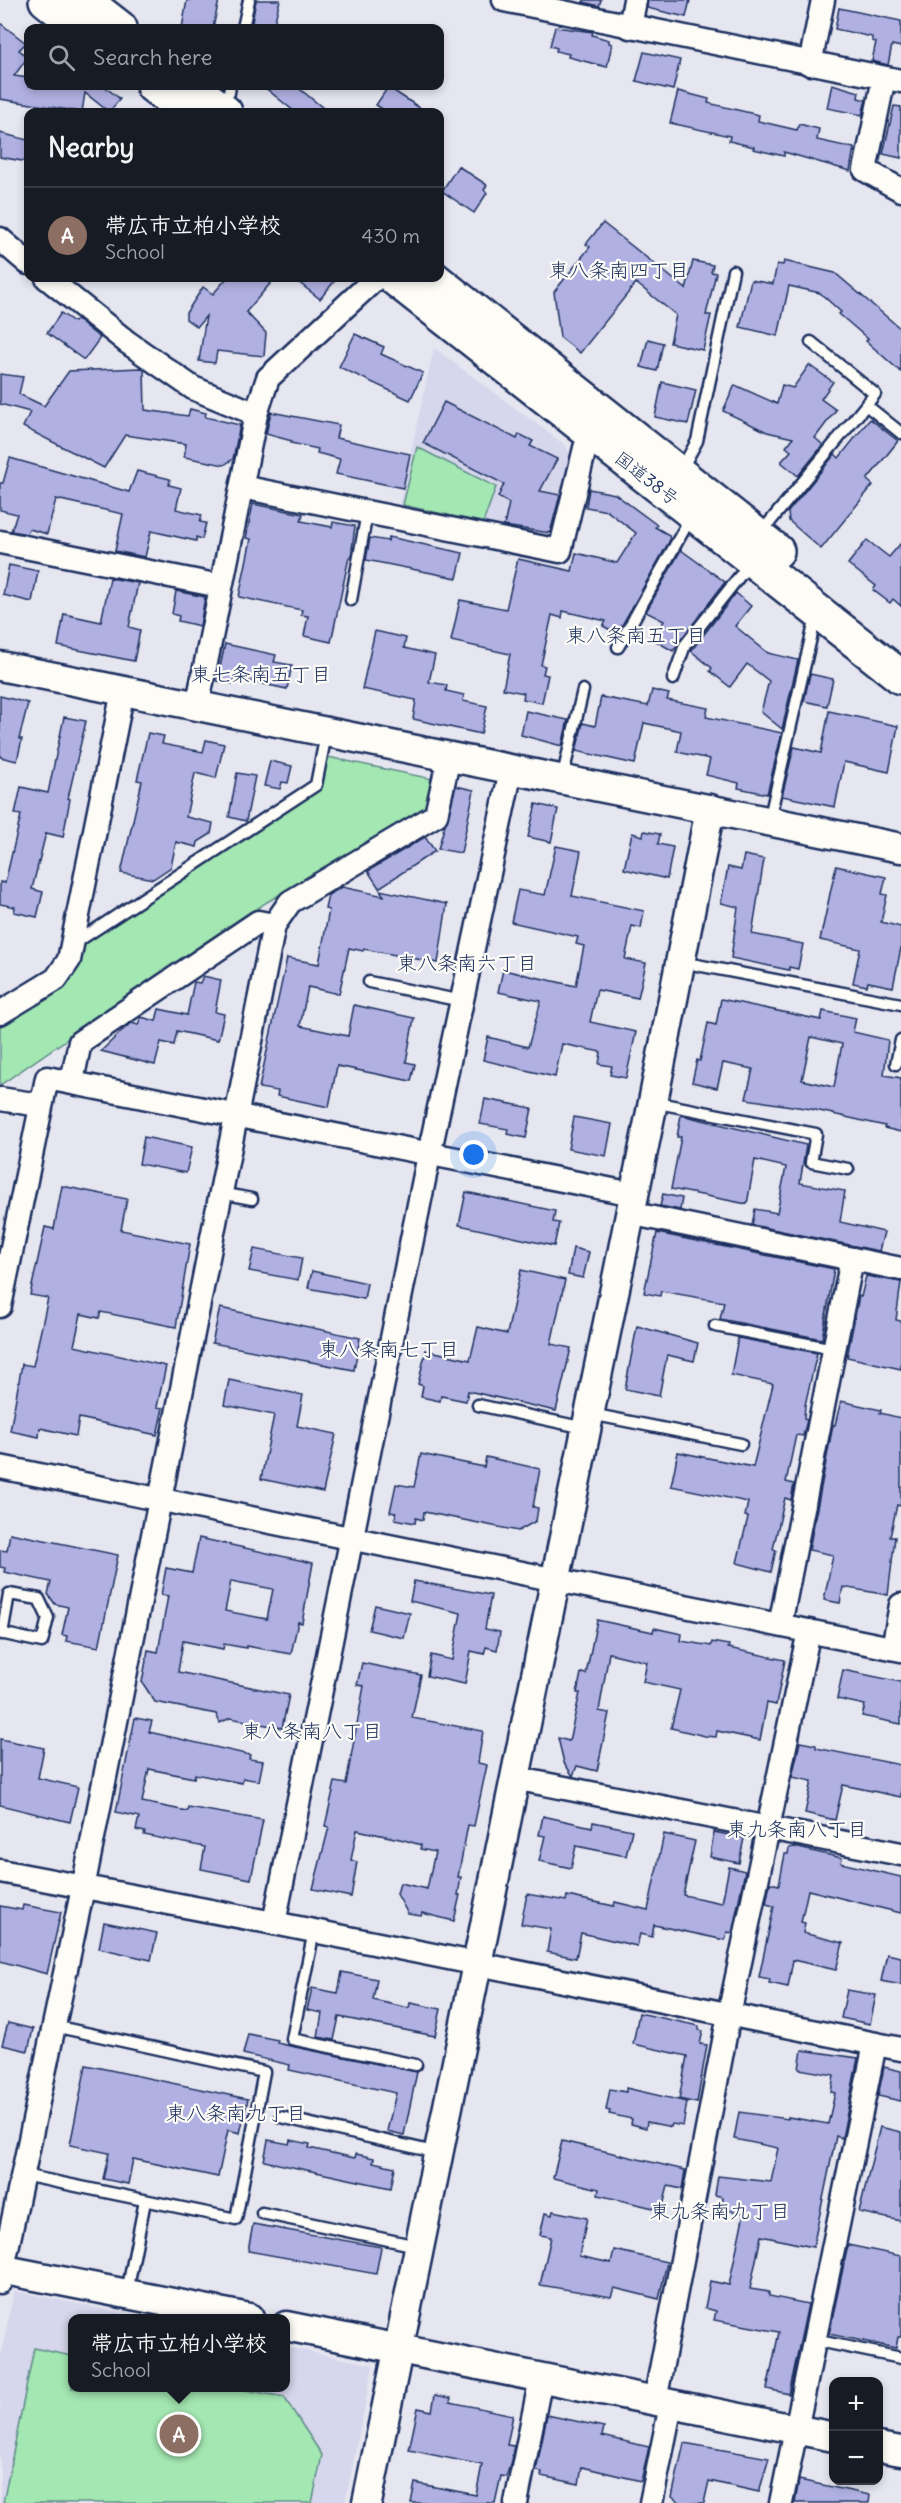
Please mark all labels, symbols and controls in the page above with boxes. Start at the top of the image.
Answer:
search box [24,24,444,90]
icon: search [45,41,78,74]
text: Search here [93,43,212,71]
text: Nearby [48,131,134,164]
text: 帯広市立柏小学校 [105,211,281,239]
text: A [61,223,74,248]
text: 430 m [362,223,420,248]
text: School [105,239,165,264]
district label: 東八条南四丁目 [549,257,689,282]
street label: 国道38号 [611,446,683,510]
district label: 東八条南五丁目 [566,622,706,647]
district label: 東七条南五丁目 [191,661,331,686]
district label: 東八条南六丁目 [397,950,537,975]
your location [459,1140,488,1169]
district label: 東八条南七丁目 [319,1336,459,1361]
district label: 東八条南八丁目 [242,1718,382,1743]
district label: 東九条南八丁目 [727,1816,867,1841]
district label: 東八条南九丁目 [166,2100,306,2125]
district label: 東九条南九丁目 [650,2198,790,2223]
popup [68,2314,290,2392]
text: 帯広市立柏小学校 [91,2329,267,2357]
text: School [91,2357,151,2382]
map controls [829,2377,883,2485]
button: + [829,2377,883,2431]
pin: A [160,2412,198,2456]
button: − [829,2431,883,2485]

